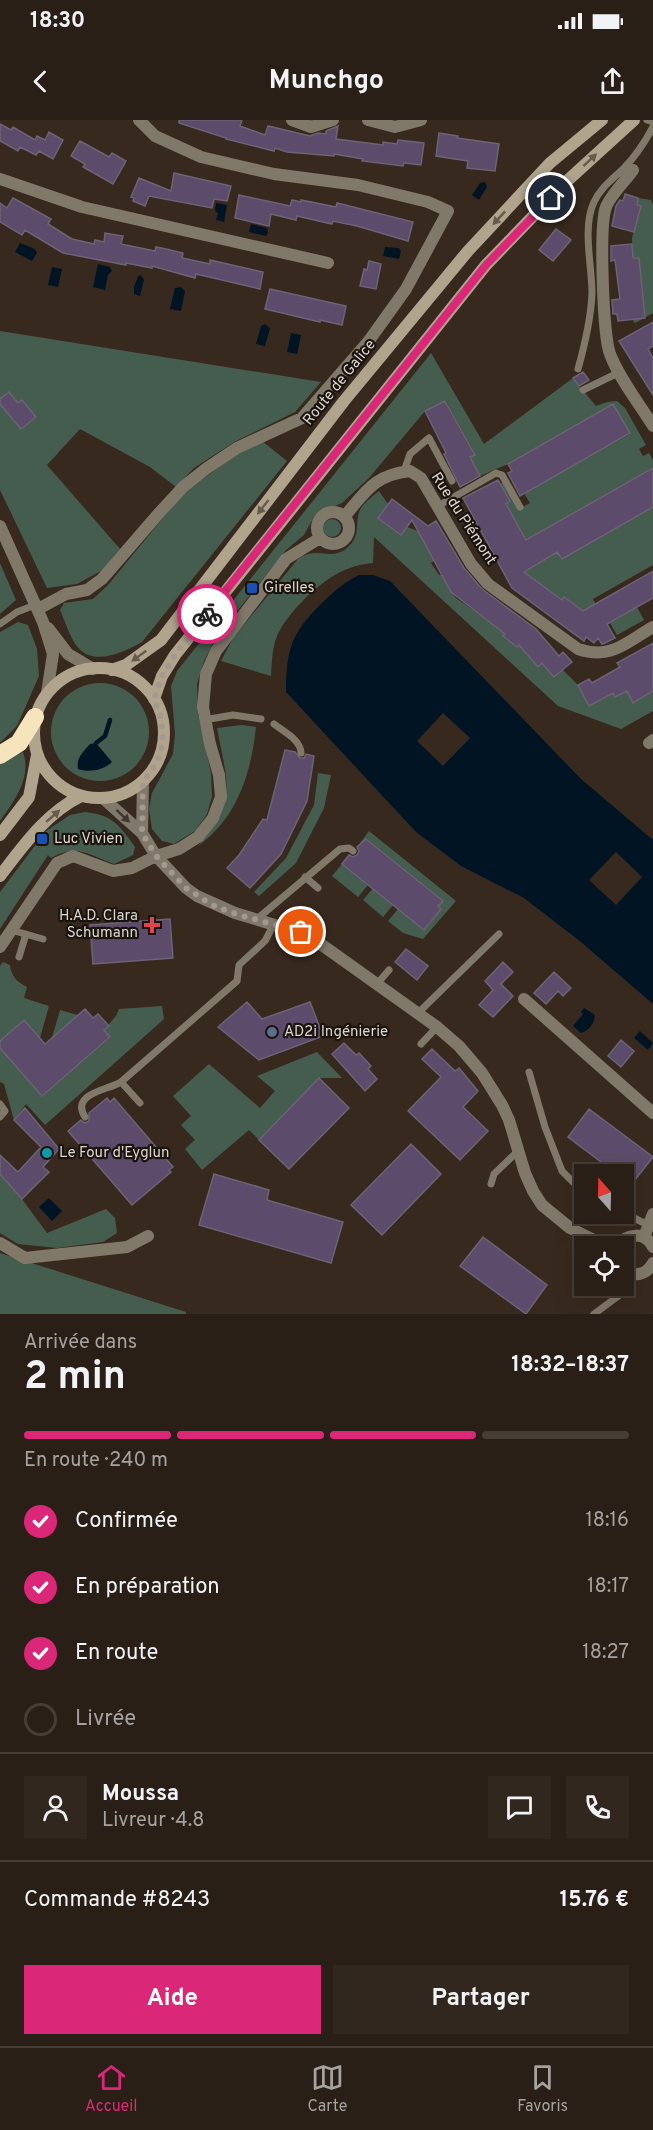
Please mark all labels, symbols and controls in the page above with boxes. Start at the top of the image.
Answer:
text: 18:30 [30,8,85,35]
text: Munchgo [269,64,384,98]
icon: back [24,65,57,98]
icon: share [596,65,629,98]
one-way arrow [582,154,597,167]
pin [525,172,576,223]
icon: home [534,181,567,214]
one-way arrow [493,210,506,225]
street label: Route de Galice [300,336,380,430]
street label: Rue du Piémont [426,469,500,569]
one-way arrow [257,499,269,514]
place label: Girelles [264,579,314,598]
marker: Girelles [245,581,259,595]
courier [177,584,237,644]
icon: bike [191,598,224,631]
one-way arrow [131,650,147,662]
one-way arrow [116,809,131,823]
one-way arrow [45,810,60,823]
place label: Luc Vivien [54,830,123,849]
marker: Luc Vivien [35,832,49,846]
pin [275,906,326,957]
place label: H.A.D. Clara Schumann [59,907,138,943]
icon: bag [284,915,317,948]
marker: H.A.D. Clara Schumann [143,916,161,934]
place label: AD2i Ingénierie [284,1023,388,1042]
marker: AD2i Ingénierie [265,1025,279,1039]
place label: Le Four d'Eyglun [59,1144,170,1163]
marker: Le Four d'Eyglun [40,1146,54,1160]
north arrow [574,1164,634,1224]
map controls [574,1164,634,1296]
button: locate [574,1236,634,1296]
text: Arrivée dans [24,1330,137,1356]
text: 18:32–18:37 [511,1352,629,1379]
text: 2 min [24,1354,126,1403]
text: En route · 240 m [24,1448,168,1474]
icon: check [24,1505,57,1538]
text: Confirmée [75,1508,178,1535]
text: 18:16 [585,1508,629,1534]
icon: check [24,1571,57,1604]
text: En préparation [75,1574,220,1601]
text: 18:17 [587,1574,629,1600]
icon: check [24,1637,57,1670]
text: En route [75,1640,158,1667]
text: 18:27 [582,1640,629,1666]
text: Livrée [75,1706,136,1733]
button: person [24,1776,87,1839]
button: chat [488,1776,551,1839]
button: phone [566,1776,629,1839]
text: Moussa [102,1781,179,1808]
text: Livreur · 4.8 [102,1808,204,1834]
text: Commande #8243 [24,1887,210,1914]
text: 15.76 € [560,1887,629,1914]
button: Aide [24,1965,321,2034]
button: Partager [333,1965,629,2034]
tab: Accueil [85,2061,137,2117]
tab: Carte [307,2061,347,2117]
tab: Favoris [517,2061,568,2117]

